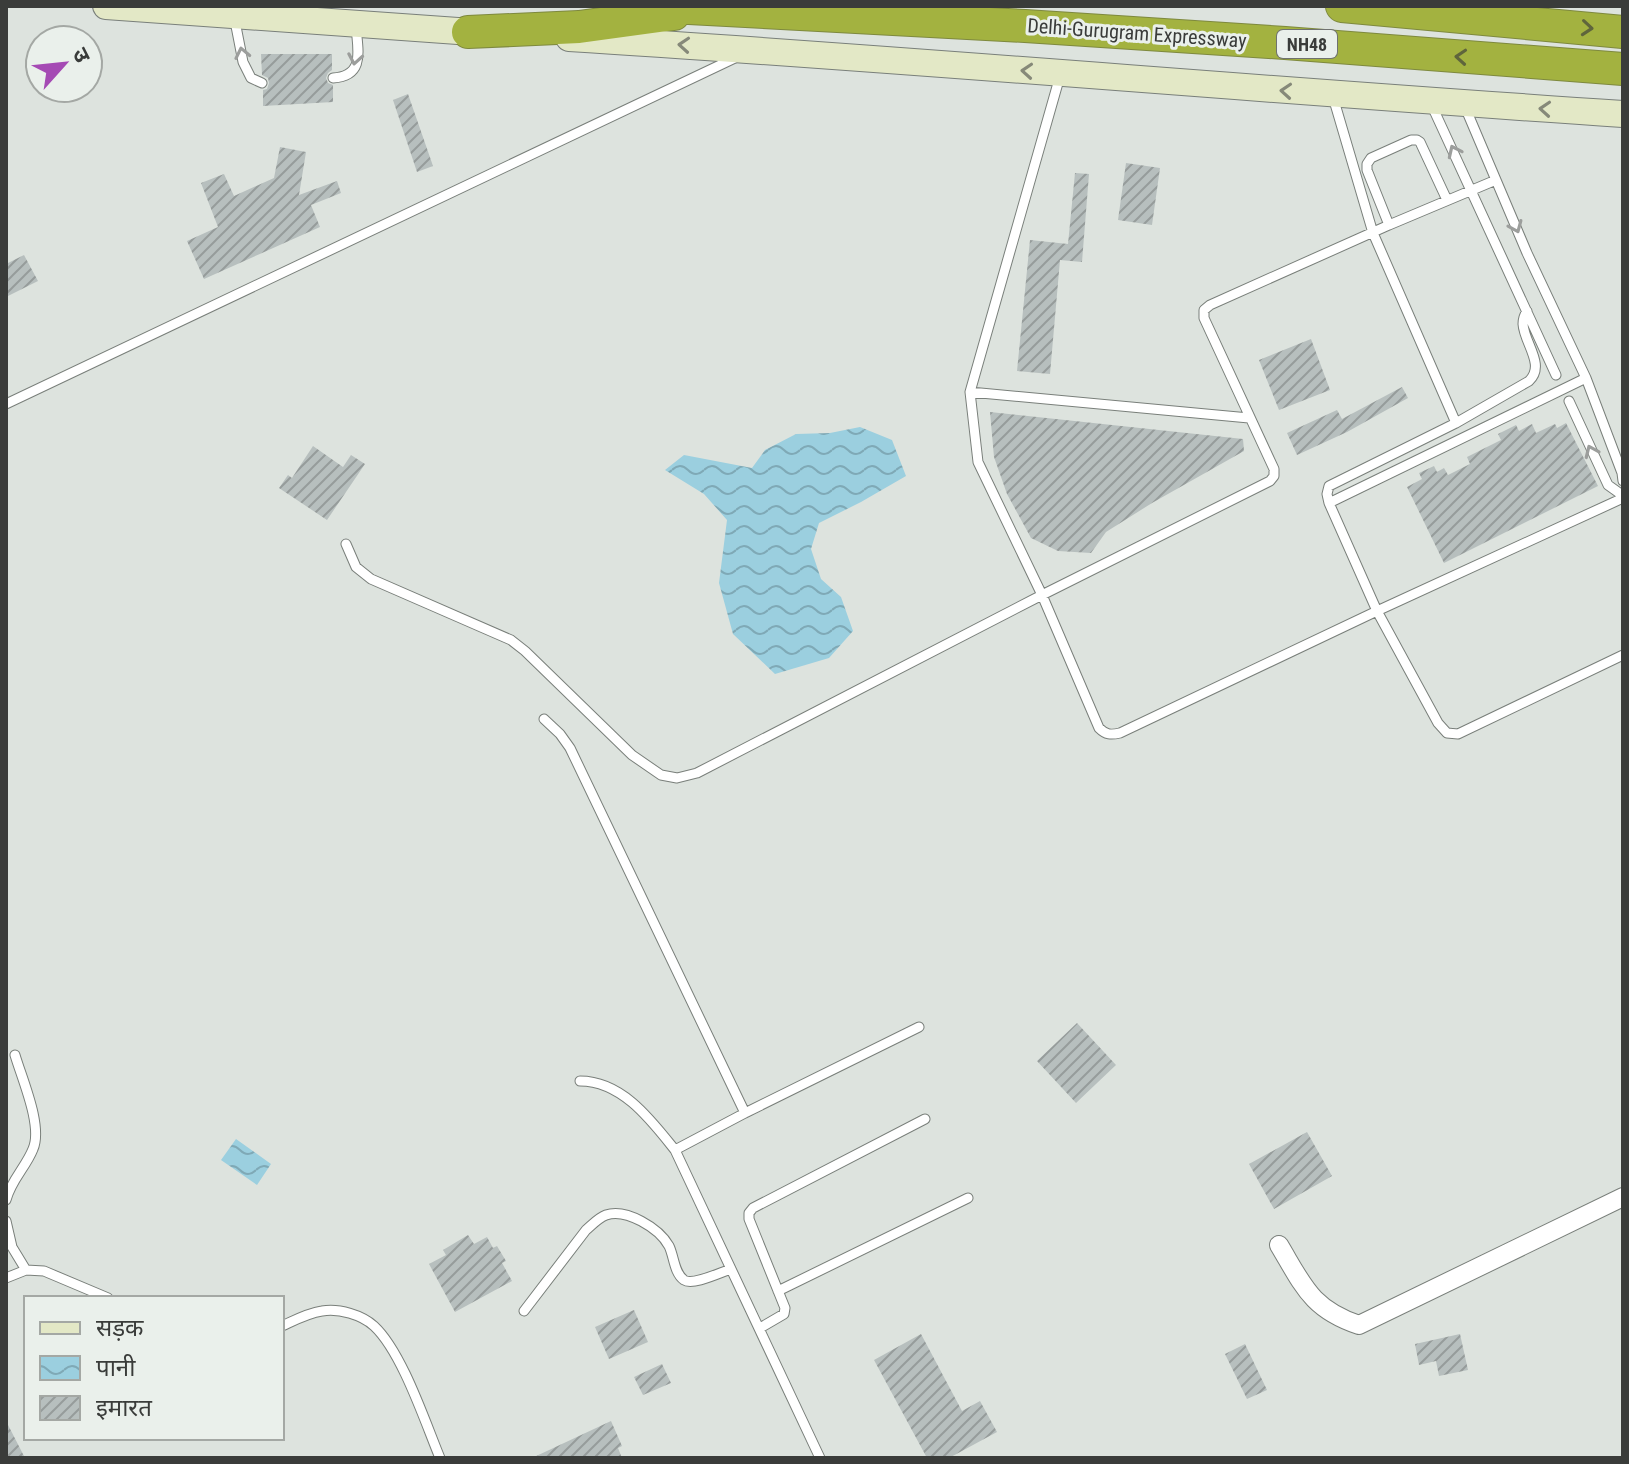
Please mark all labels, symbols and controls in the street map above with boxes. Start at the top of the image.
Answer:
street label: Delhi-Gurugram Expressway [1027,13,1247,53]
one-way arrow [1581,20,1594,37]
north arrow [24,24,104,104]
road number: NH48 [1277,30,1337,58]
one-way arrow [677,37,690,54]
text: उ [67,44,96,68]
one-way arrow [234,47,251,61]
one-way arrow [1455,48,1468,65]
one-way arrow [347,52,364,65]
one-way arrow [1020,63,1033,80]
one-way arrow [1279,82,1292,99]
one-way arrow [1538,101,1551,118]
one-way arrow [1448,145,1464,160]
one-way arrow [1506,219,1522,233]
one-way arrow [1585,445,1601,460]
legend [24,1296,284,1440]
text: सड़क [96,1314,144,1342]
text: पानी [96,1354,136,1382]
text: इमारत [96,1394,153,1422]

